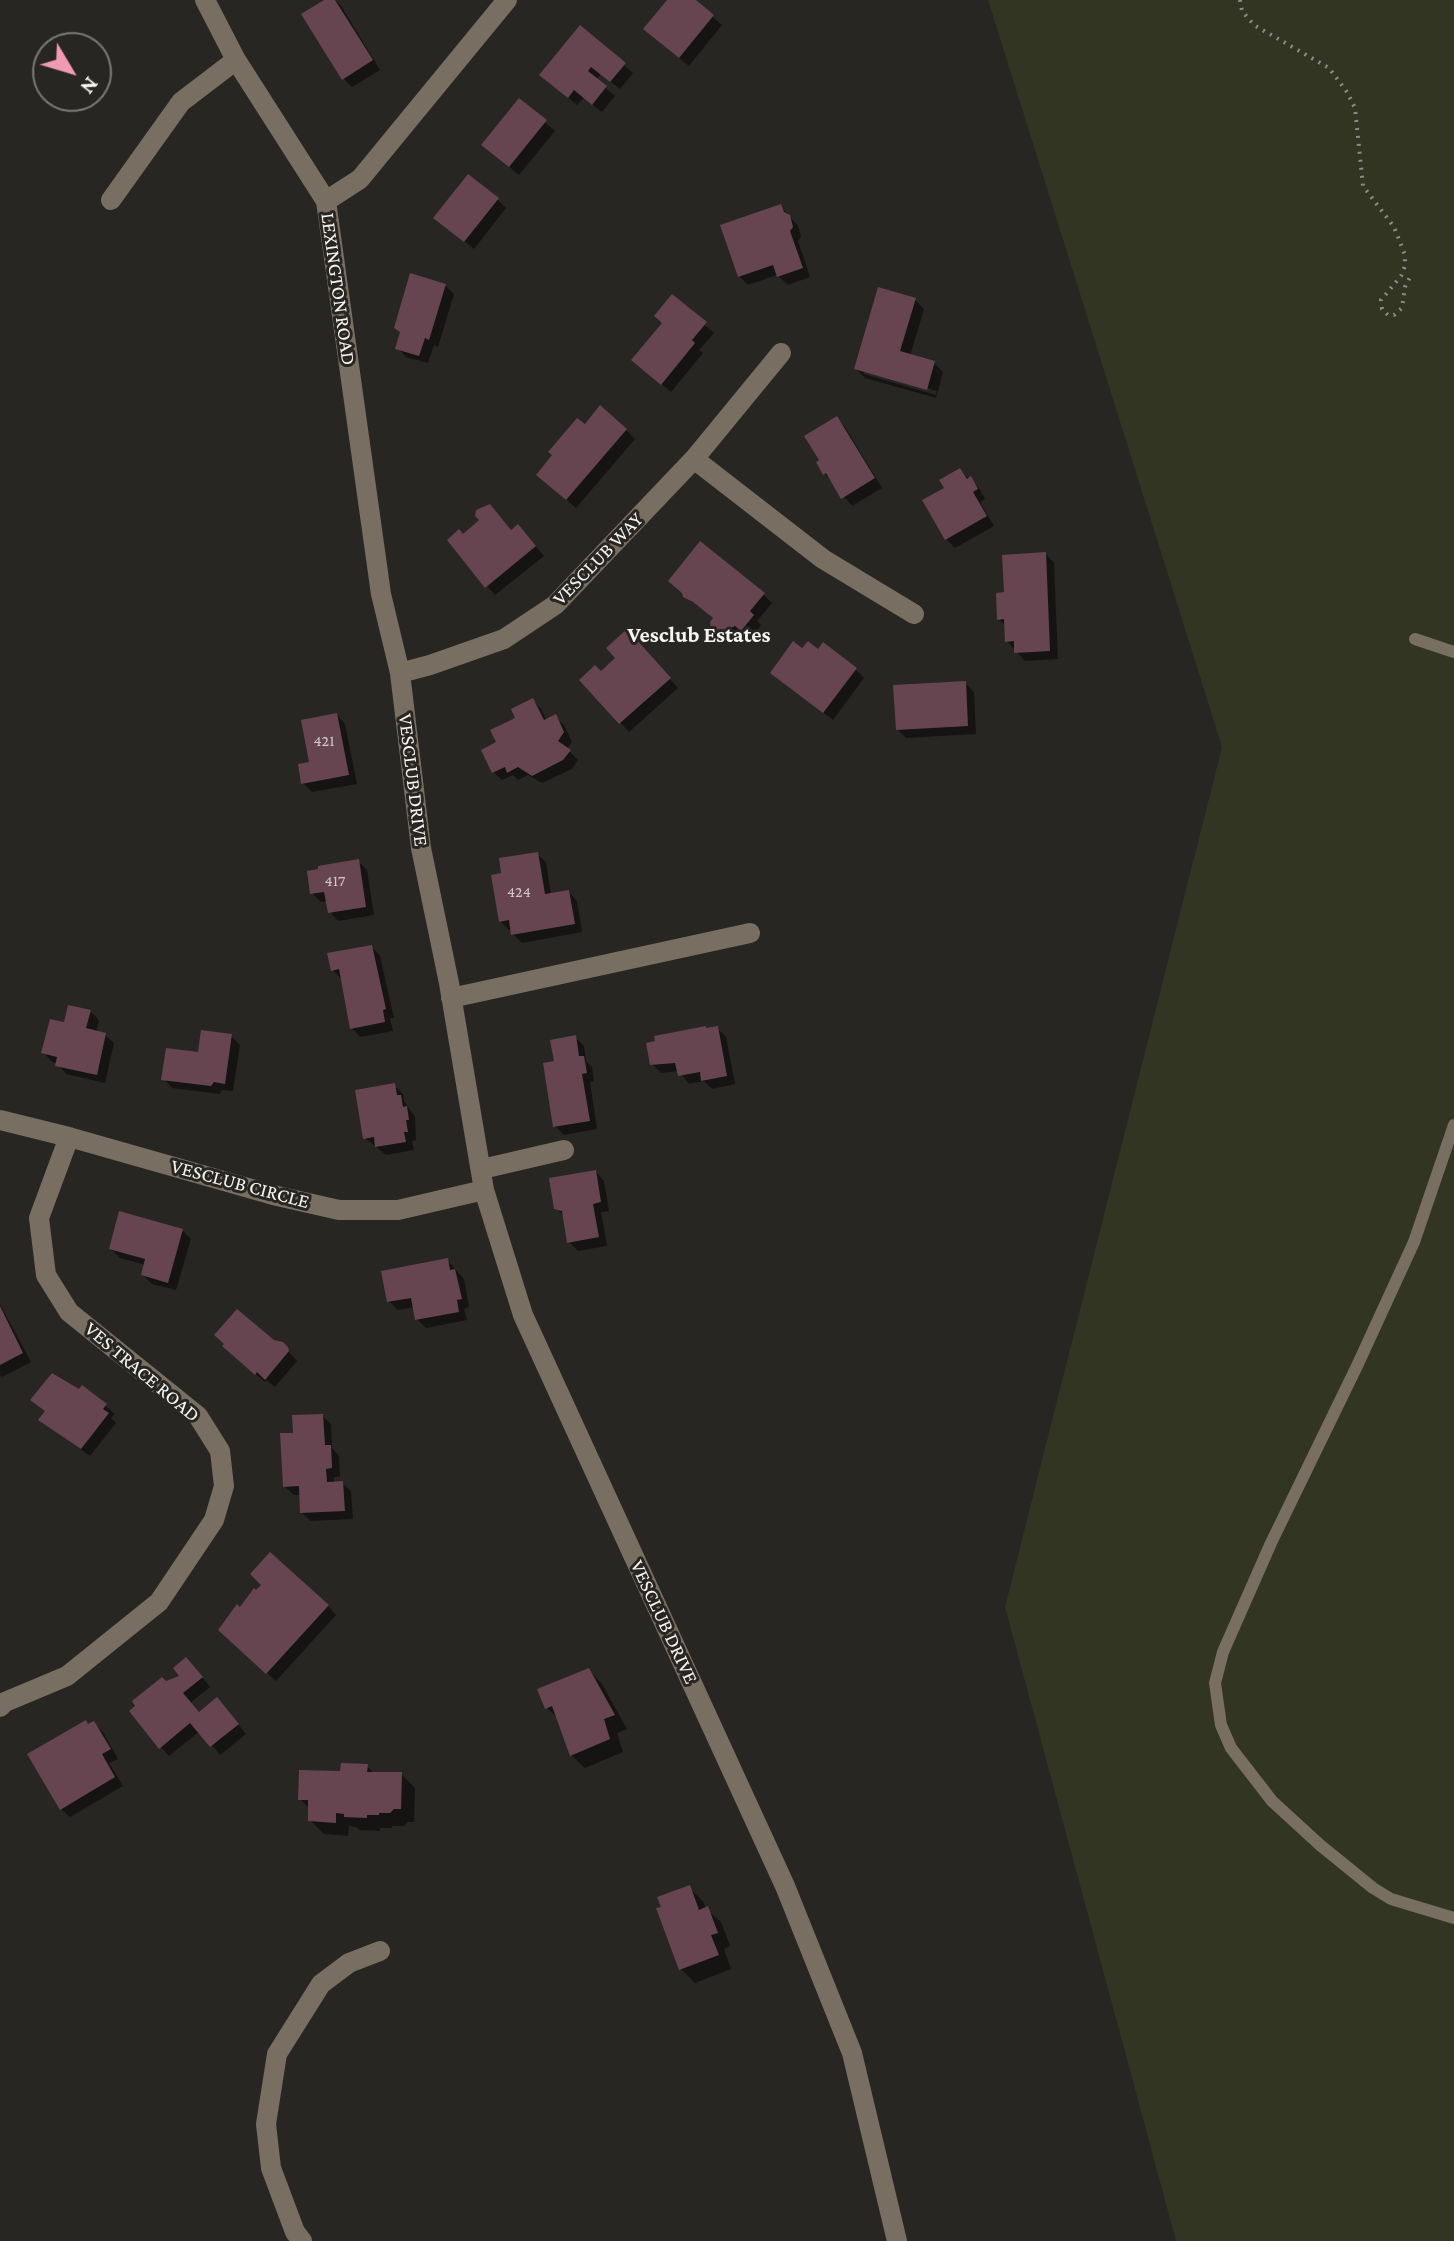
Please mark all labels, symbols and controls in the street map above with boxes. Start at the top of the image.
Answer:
north arrow [32,32,112,112]
text: N [75,72,104,99]
street label: LEXINGTON ROAD [315,211,361,367]
street label: VESCLUB WAY [548,508,648,610]
district label: Vesclub Estates [628,622,770,648]
street label: VESCLUB DRIVE [393,712,433,848]
house number: 421 [314,731,334,751]
house number: 417 [325,871,345,891]
house number: 424 [507,882,531,902]
street label: VESCLUB CIRCLE [168,1154,312,1214]
street label: VES TRACE ROAD [79,1317,205,1427]
street label: VESCLUB DRIVE [625,1556,703,1688]

